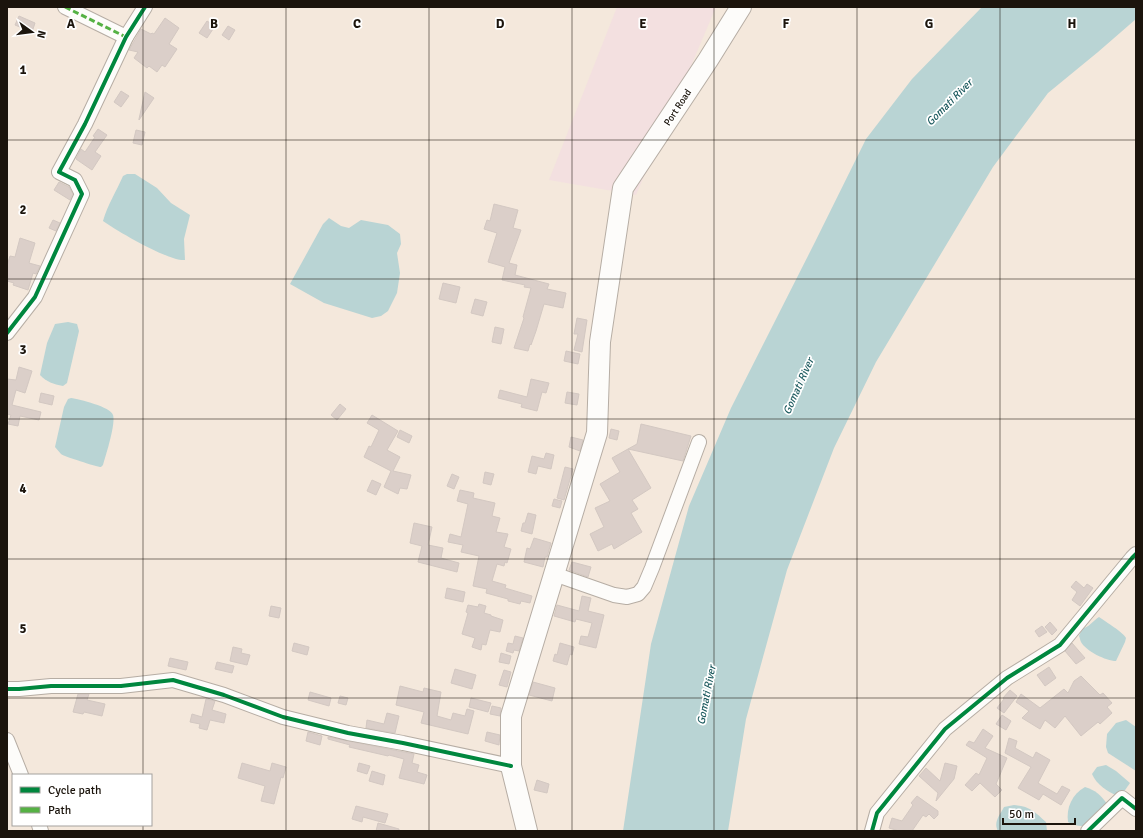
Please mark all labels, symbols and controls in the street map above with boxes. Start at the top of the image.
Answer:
north arrow [12,12,52,52]
text: A [67,16,76,32]
text: B [210,16,218,32]
text: C [353,16,361,32]
text: D [496,16,505,32]
text: E [639,16,647,32]
text: F [783,16,790,32]
text: G [925,16,933,32]
text: H [1068,16,1076,32]
text: N [34,29,48,40]
text: 1 [19,62,27,78]
water label: Gomati River [923,75,977,128]
street label: Port Road [661,87,694,128]
text: 2 [19,202,27,218]
text: 3 [19,342,27,358]
water label: Gomati River [780,354,817,416]
text: 4 [19,481,27,497]
text: 5 [19,621,27,637]
water label: Gomati River [694,662,719,726]
legend [12,774,152,826]
text: Cycle path [48,783,101,798]
scale bar [1003,800,1075,826]
text: Path [48,803,71,818]
text: 50 m [1009,807,1034,822]

